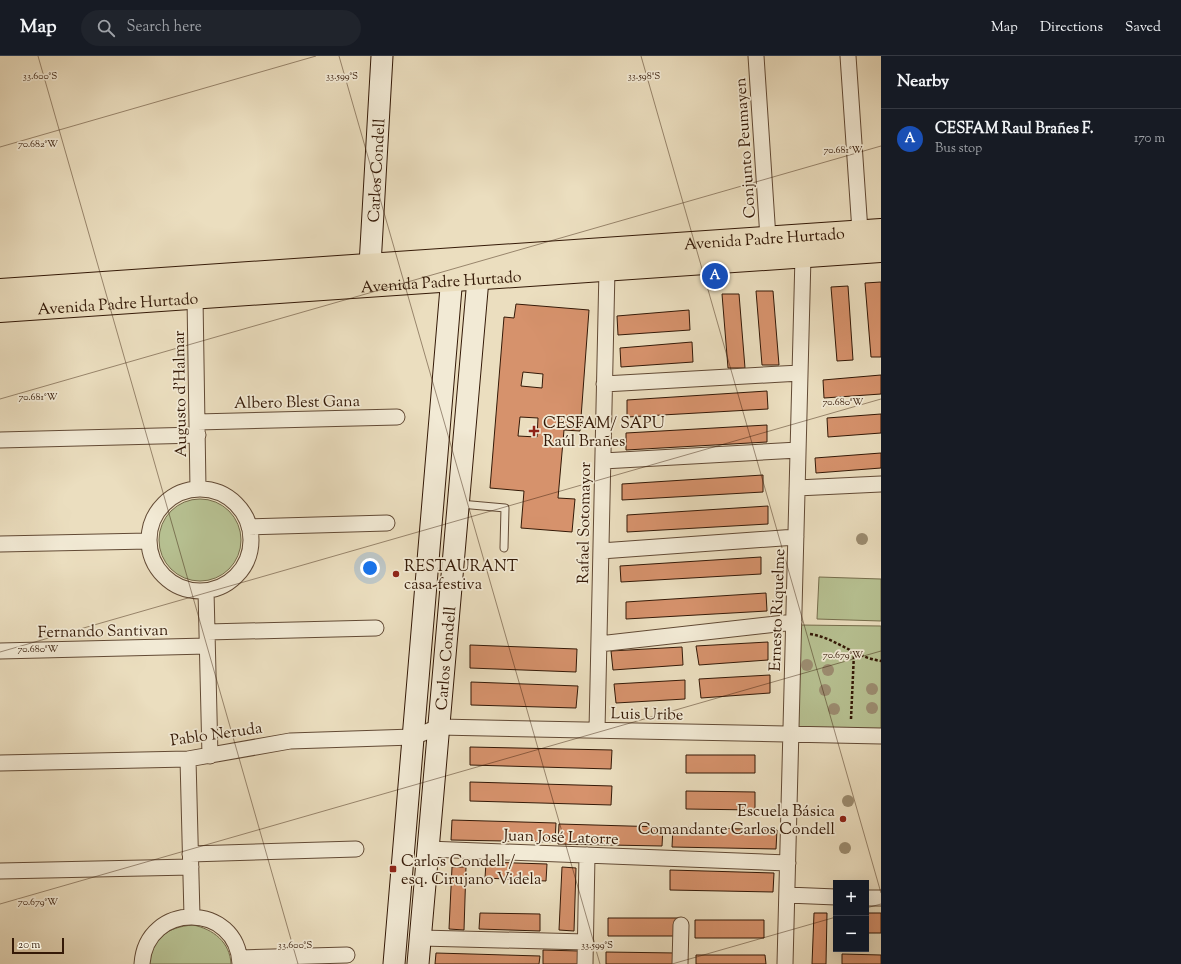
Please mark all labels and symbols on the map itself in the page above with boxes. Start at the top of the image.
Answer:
text: 33.600°S [23,69,57,84]
text: 33.599°S [326,69,358,84]
text: 33.598°S [628,69,660,84]
street label: Conjunto Peumayen [730,76,763,219]
street label: Carlos Condell [363,117,392,223]
text: 70.682°W [18,137,58,152]
text: 70.681°W [823,143,863,158]
street label: Avenida Padre Hurtado [683,223,846,257]
pin: A [702,261,728,291]
street label: Avenida Padre Hurtado [360,266,523,300]
street label: Avenida Padre Hurtado [37,289,199,322]
street label: Augusto d'Halmar [169,330,194,457]
text: 70.681°W [18,390,58,405]
street label: Albero Blest Gana [234,391,361,416]
text: 70.680°W [823,395,863,410]
place label: CESFAM/ SAPU Raúl Brañes [543,413,664,454]
marker: CESFAM/ SAPU Raúl Brañes [528,425,540,437]
street label: Rafael Sotomayor [573,462,598,584]
street label: Ernesto Riquelme [765,548,792,672]
place label: RESTAURANT casa-festiva [404,556,518,597]
your location [360,558,380,578]
marker: RESTAURANT casa-festiva [391,569,401,579]
street label: Carlos Condell [431,605,463,711]
street label: Fernando Santivan [38,620,169,645]
text: 70.680°W [18,642,58,657]
text: 70.679°W [823,648,863,663]
street label: Luis Uribe [610,703,684,728]
street label: Pablo Neruda [169,718,265,753]
place label: Escuela Básica Comandante Carlos Condell [638,801,836,842]
marker: Escuela Básica Comandante Carlos Condell [838,814,848,824]
street label: Juan José Latorre [502,825,619,852]
place label: Carlos Condell / esq. Cirujano Videla [401,851,542,892]
marker: Carlos Condell / esq. Cirujano Videla [388,864,398,874]
text: 70.679°W [18,895,58,910]
scale bar [12,936,64,955]
text: 33.600°S [278,938,312,953]
text: 33.599°S [581,938,613,953]

